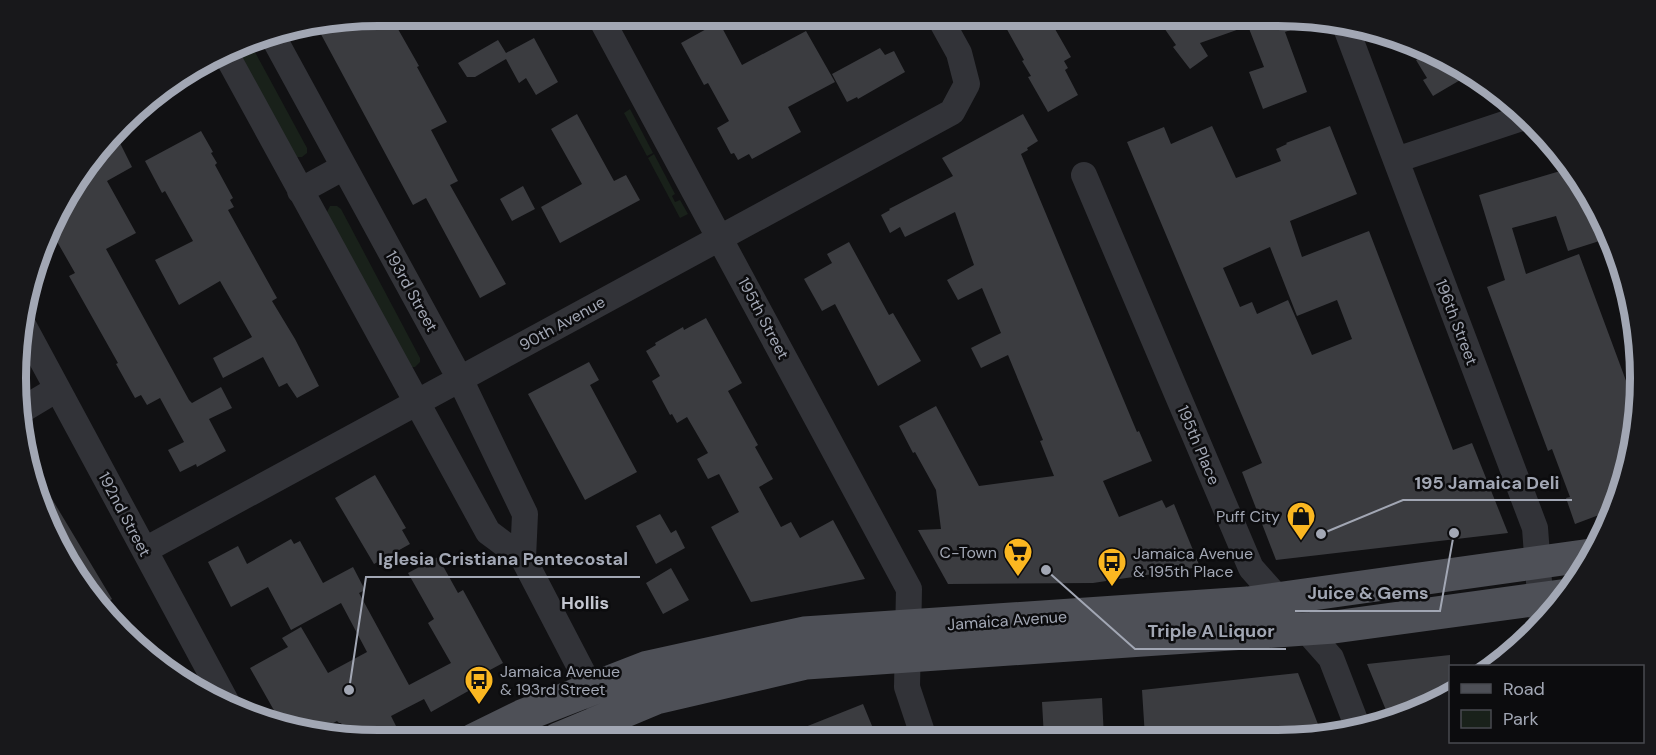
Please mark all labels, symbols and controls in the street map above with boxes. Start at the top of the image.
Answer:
street label: 193rd Street [381,247,442,335]
street label: 195th Street [733,274,794,363]
street label: 196th Street [1431,276,1482,368]
street label: 90th Avenue [516,291,609,356]
street label: 195th Place [1172,402,1225,488]
callout: 195 Jamaica Deli [1403,464,1572,500]
street label: 192nd Street [94,468,156,560]
text: 195 Jamaica Deli [1414,471,1560,495]
shop icon: Puff City [1285,500,1317,542]
place label: Puff City [1216,506,1280,527]
supermarket icon: C-Town [1002,536,1034,578]
callout: Iglesia Cristiana Pentecostal [366,541,640,577]
place label: C-Town [940,542,997,563]
place label: Jamaica Avenue & 195th Place [1133,543,1253,582]
bus stop icon: Jamaica Avenue & 195th Place [1096,546,1128,588]
text: Iglesia Cristiana Pentecostal [378,547,628,571]
callout: Juice & Gems [1295,575,1440,611]
text: Juice & Gems [1307,581,1429,605]
district label: Hollis [561,591,609,615]
street label: Jamaica Avenue [946,606,1068,635]
callout: Triple A Liquor [1135,613,1286,649]
text: Triple A Liquor [1147,619,1275,643]
place label: Jamaica Avenue & 193rd Street [500,661,620,700]
bus stop icon: Jamaica Avenue & 193rd Street [463,664,495,706]
legend [1449,665,1644,743]
text: Road [1503,677,1545,701]
text: Park [1503,707,1539,731]

